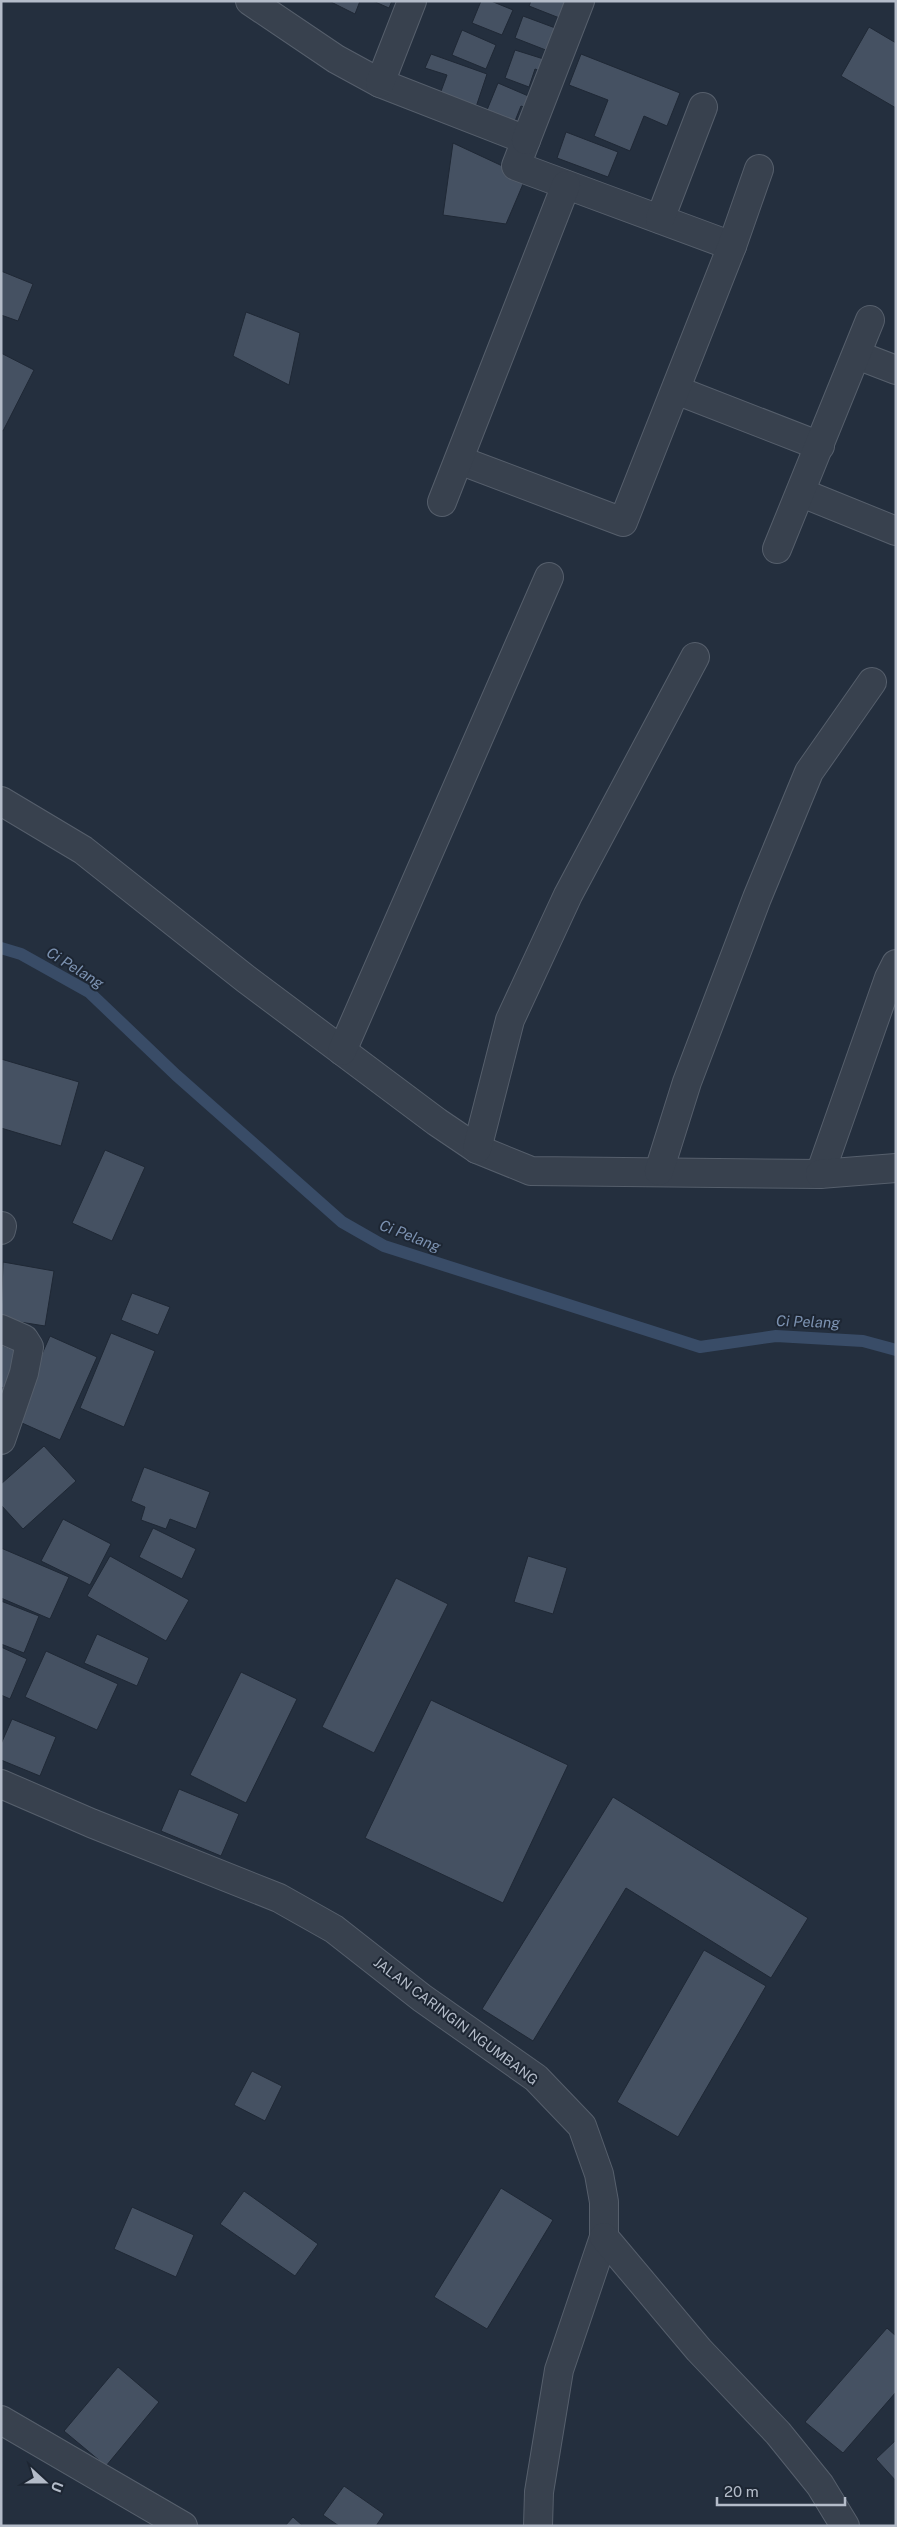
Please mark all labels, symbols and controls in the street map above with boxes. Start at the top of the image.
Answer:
water label: Ci Pelang [44,943,107,992]
water label: Ci Pelang [377,1216,443,1255]
water label: Ci Pelang [776,1312,840,1331]
street label: JALAN CARINGIN NGUMBANG [371,1954,541,2088]
north arrow [20,2457,70,2507]
scale bar [717,2474,844,2506]
text: U [48,2479,66,2494]
text: 20 m [724,2483,759,2500]

